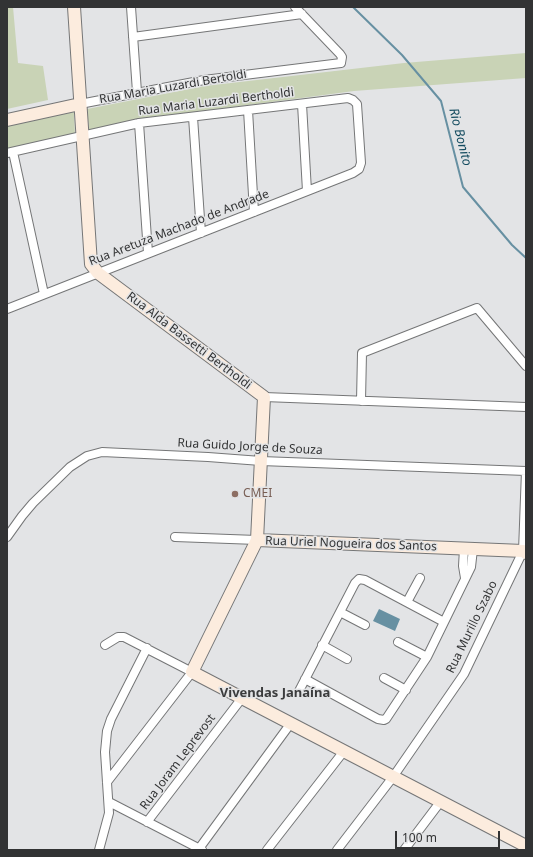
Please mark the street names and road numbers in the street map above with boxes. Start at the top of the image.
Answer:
street label: Rua Maria Luzardi Bertoldi [98,67,248,107]
street label: Rua Maria Luzardi Bertholdi [137,85,295,119]
street label: Rua Aretuza Machado de Andrade [87,187,271,269]
street label: Rua Alda Bassetti Bertholdi [124,289,254,393]
street label: Rua Guido Jorge de Souza [177,436,323,458]
street label: Rua Uriel Nogueira dos Santos [265,534,437,554]
street label: Rua Murillo Szabo [443,578,501,676]
street label: Rua Joram Leprevost [137,711,219,813]

